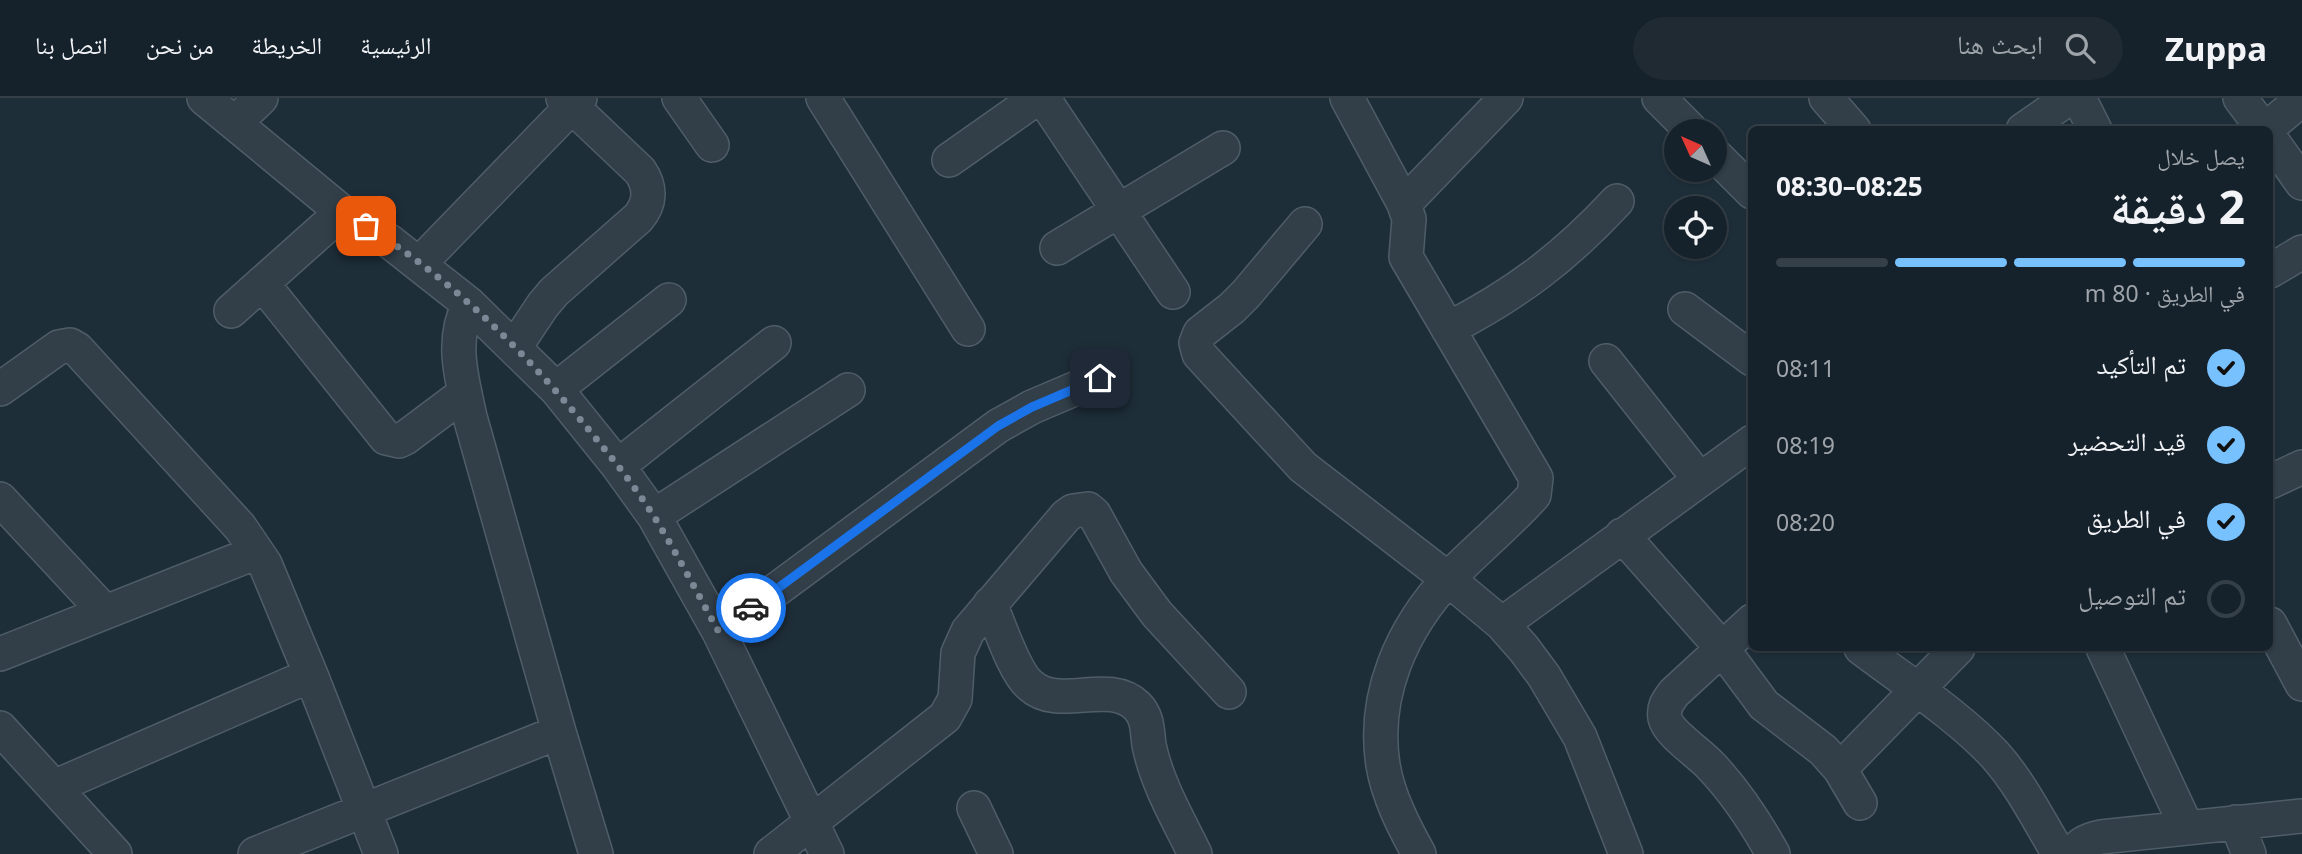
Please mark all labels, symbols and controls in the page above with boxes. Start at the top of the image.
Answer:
search box [1633,17,2123,80]
text: ابحث هنا [1957,26,2043,62]
text: Zuppa [2165,26,2267,71]
text: اتصل بنا [35,28,108,61]
text: من نحن [146,28,214,61]
text: الخريطة [252,28,322,61]
text: الرئيسية [360,28,431,61]
icon: search [2061,29,2099,67]
north arrow [1664,119,1727,182]
map controls [1664,119,1727,259]
text: يصل خلال [2157,140,2245,172]
text: 08:25–08:30 [1776,168,1923,204]
text: 2 دقيقة [2110,175,2245,237]
pin [336,196,396,256]
button: locate [1664,196,1727,259]
icon: bag [347,207,385,245]
text: في الطريق · 80 m [2085,277,2245,309]
text: تم التأكيد [2096,346,2186,382]
pin [1070,348,1130,408]
icon: check [2207,349,2245,387]
text: 08:11 [1776,352,1835,384]
icon: home [1081,359,1119,397]
text: قيد التحضير [2068,423,2186,459]
icon: check [2207,426,2245,464]
text: 08:19 [1776,429,1835,461]
text: في الطريق [2086,500,2186,536]
icon: check [2207,503,2245,541]
text: 08:20 [1776,506,1835,538]
courier [716,573,786,643]
text: تم التوصيل [2078,577,2186,613]
icon: car [732,589,770,627]

